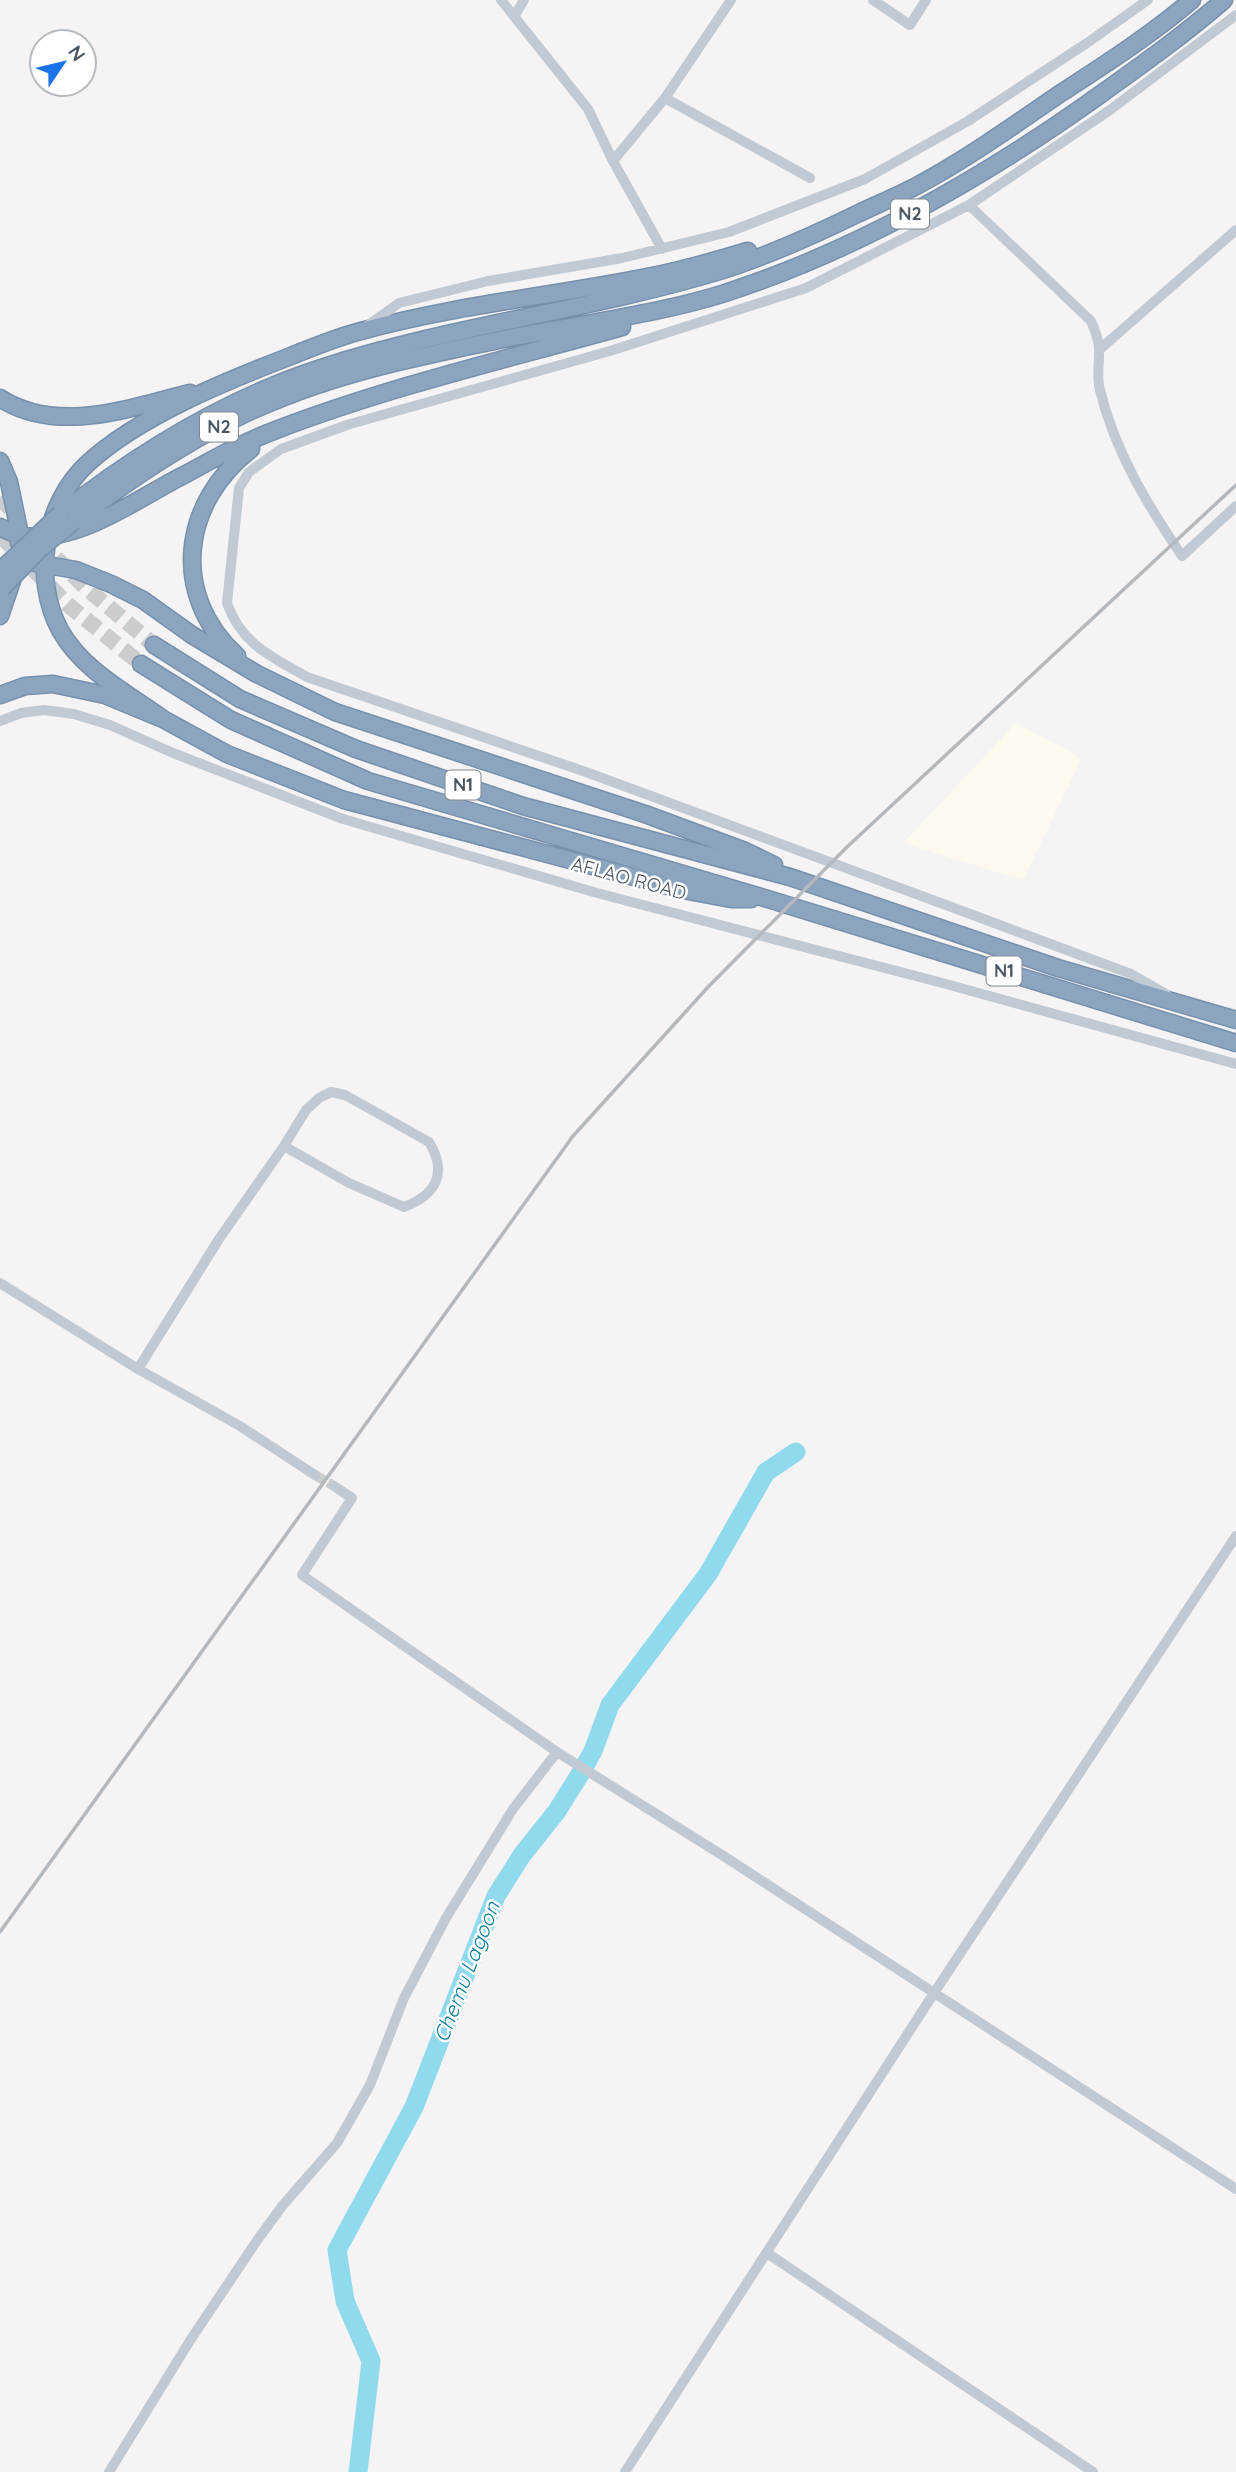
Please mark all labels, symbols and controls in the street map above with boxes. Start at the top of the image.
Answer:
north arrow [28,28,98,98]
text: N [63,41,91,66]
road number: N2 [891,200,929,229]
road number: N2 [200,412,238,442]
road number: N1 [446,770,480,800]
street label: AFLAO ROAD [569,851,689,905]
road number: N1 [986,956,1021,986]
water label: Chemu Lagoon [427,1897,505,2046]

